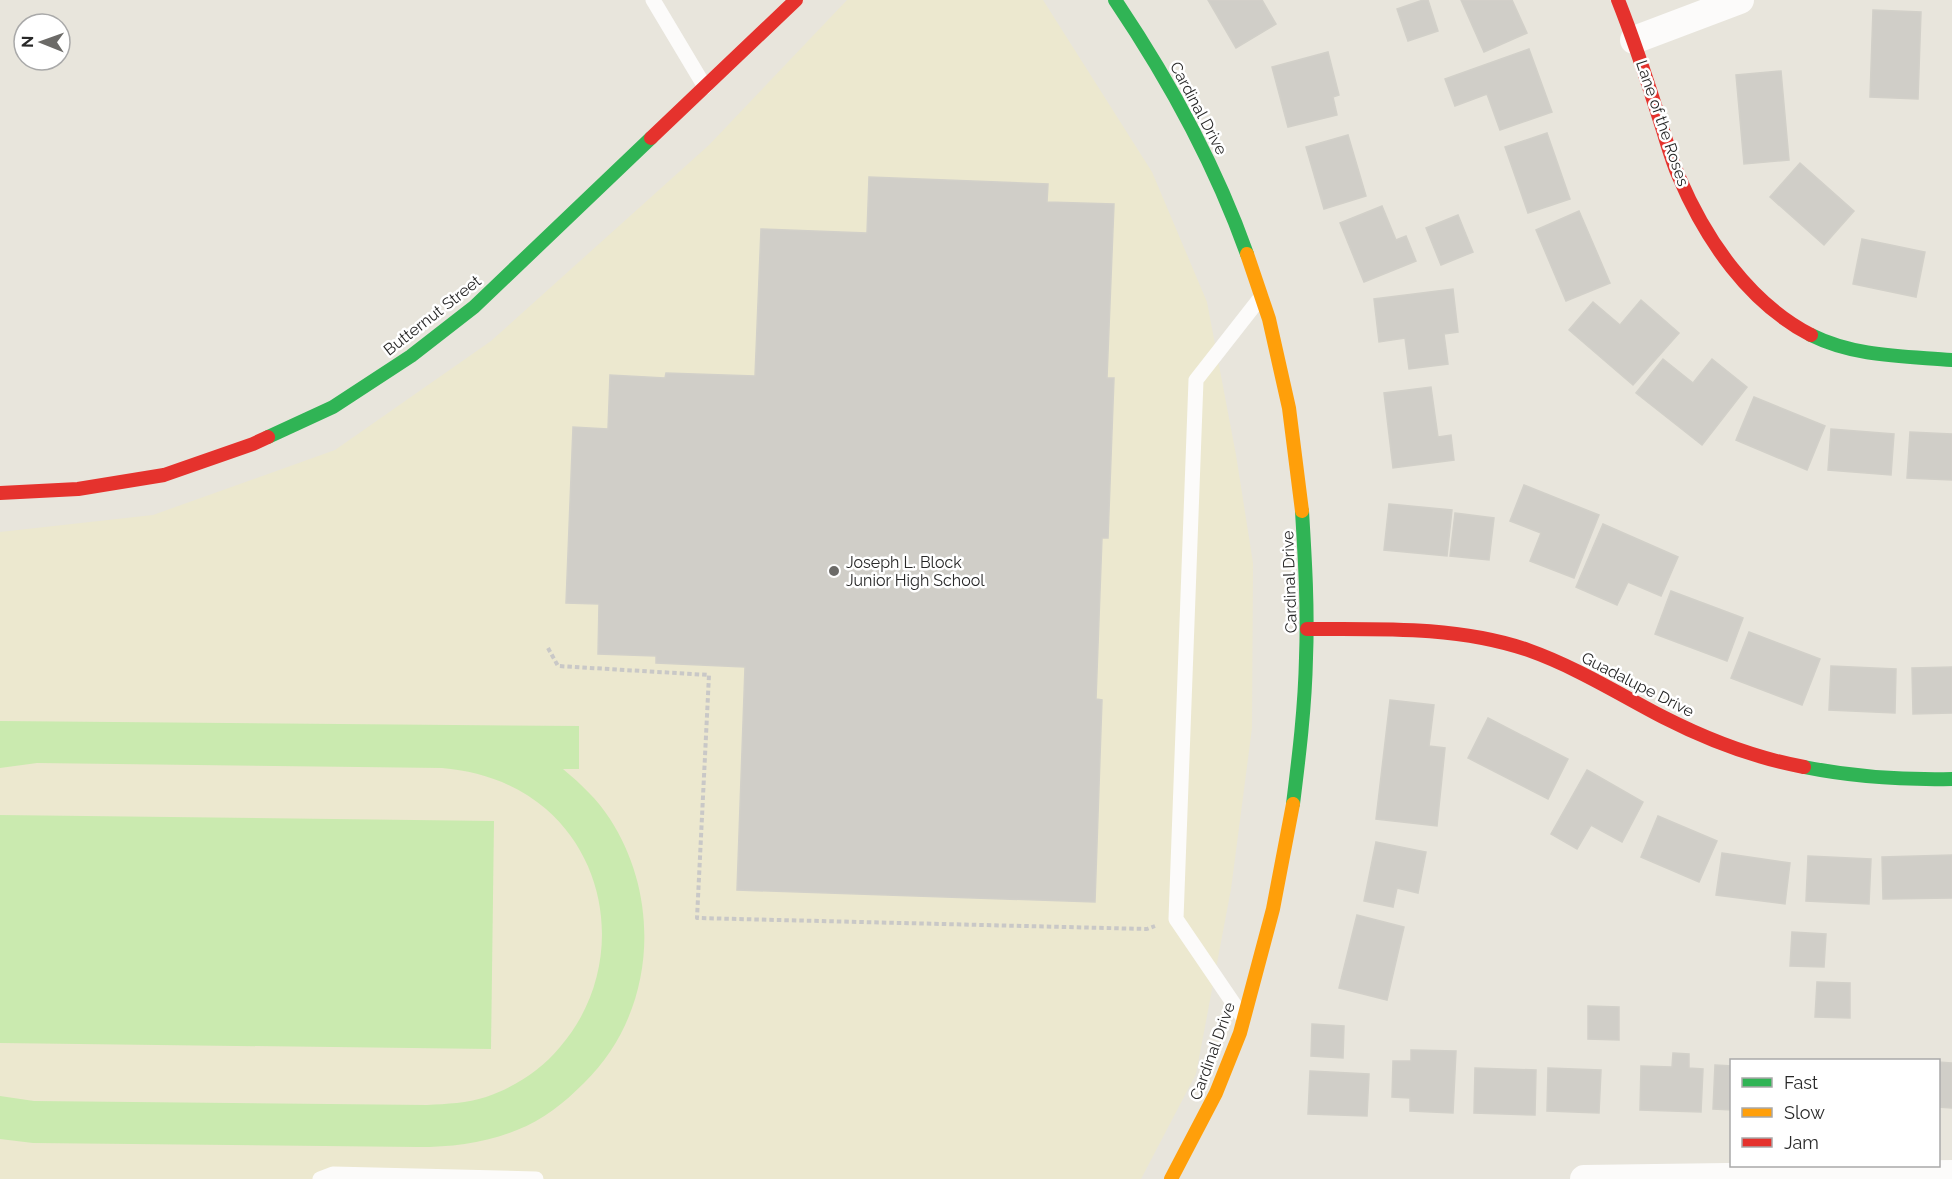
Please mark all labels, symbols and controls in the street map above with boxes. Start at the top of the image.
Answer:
north arrow [12,12,72,72]
text: N [18,35,37,48]
street label: Cardinal Drive [1166,58,1231,158]
street label: Lane of the Roses [1632,58,1693,189]
street label: Butternut Street [380,271,485,359]
street label: Cardinal Drive [1278,530,1301,634]
place label: Joseph L. Block Junior High School [846,553,985,590]
marker: Joseph L. Block Junior High School [827,564,841,578]
street label: Guadalupe Drive [1578,648,1697,721]
street label: Cardinal Drive [1186,1000,1239,1103]
legend [1730,1059,1940,1167]
text: Fast [1784,1072,1818,1093]
text: Slow [1784,1102,1825,1123]
text: Jam [1784,1132,1819,1153]

